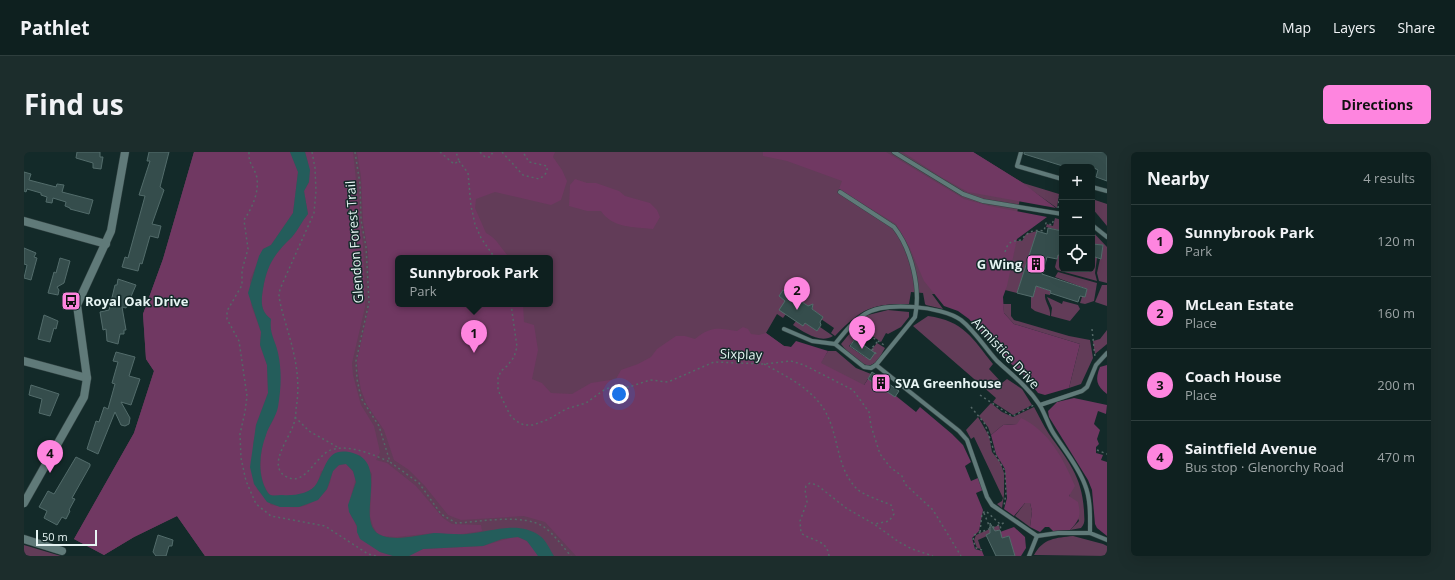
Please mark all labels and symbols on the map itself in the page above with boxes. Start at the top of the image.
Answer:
street label: Glendon Forest Trail [341,180,367,304]
building icon: G Wing [1025,253,1047,275]
place label: G Wing [977,255,1023,273]
pin: 2 [784,277,810,310]
bus stop icon: Royal Oak Drive [60,290,82,312]
place label: Royal Oak Drive [85,292,189,310]
street label: Armistice Drive [968,313,1044,393]
pin: 3 [849,316,875,349]
pin: 1 [461,320,487,353]
street label: Sixplay [720,344,763,364]
building icon: SVA Greenhouse [870,372,892,394]
place label: SVA Greenhouse [895,374,1002,392]
your location [609,384,629,404]
pin: 4 [37,440,63,473]
scale bar [36,528,97,547]

